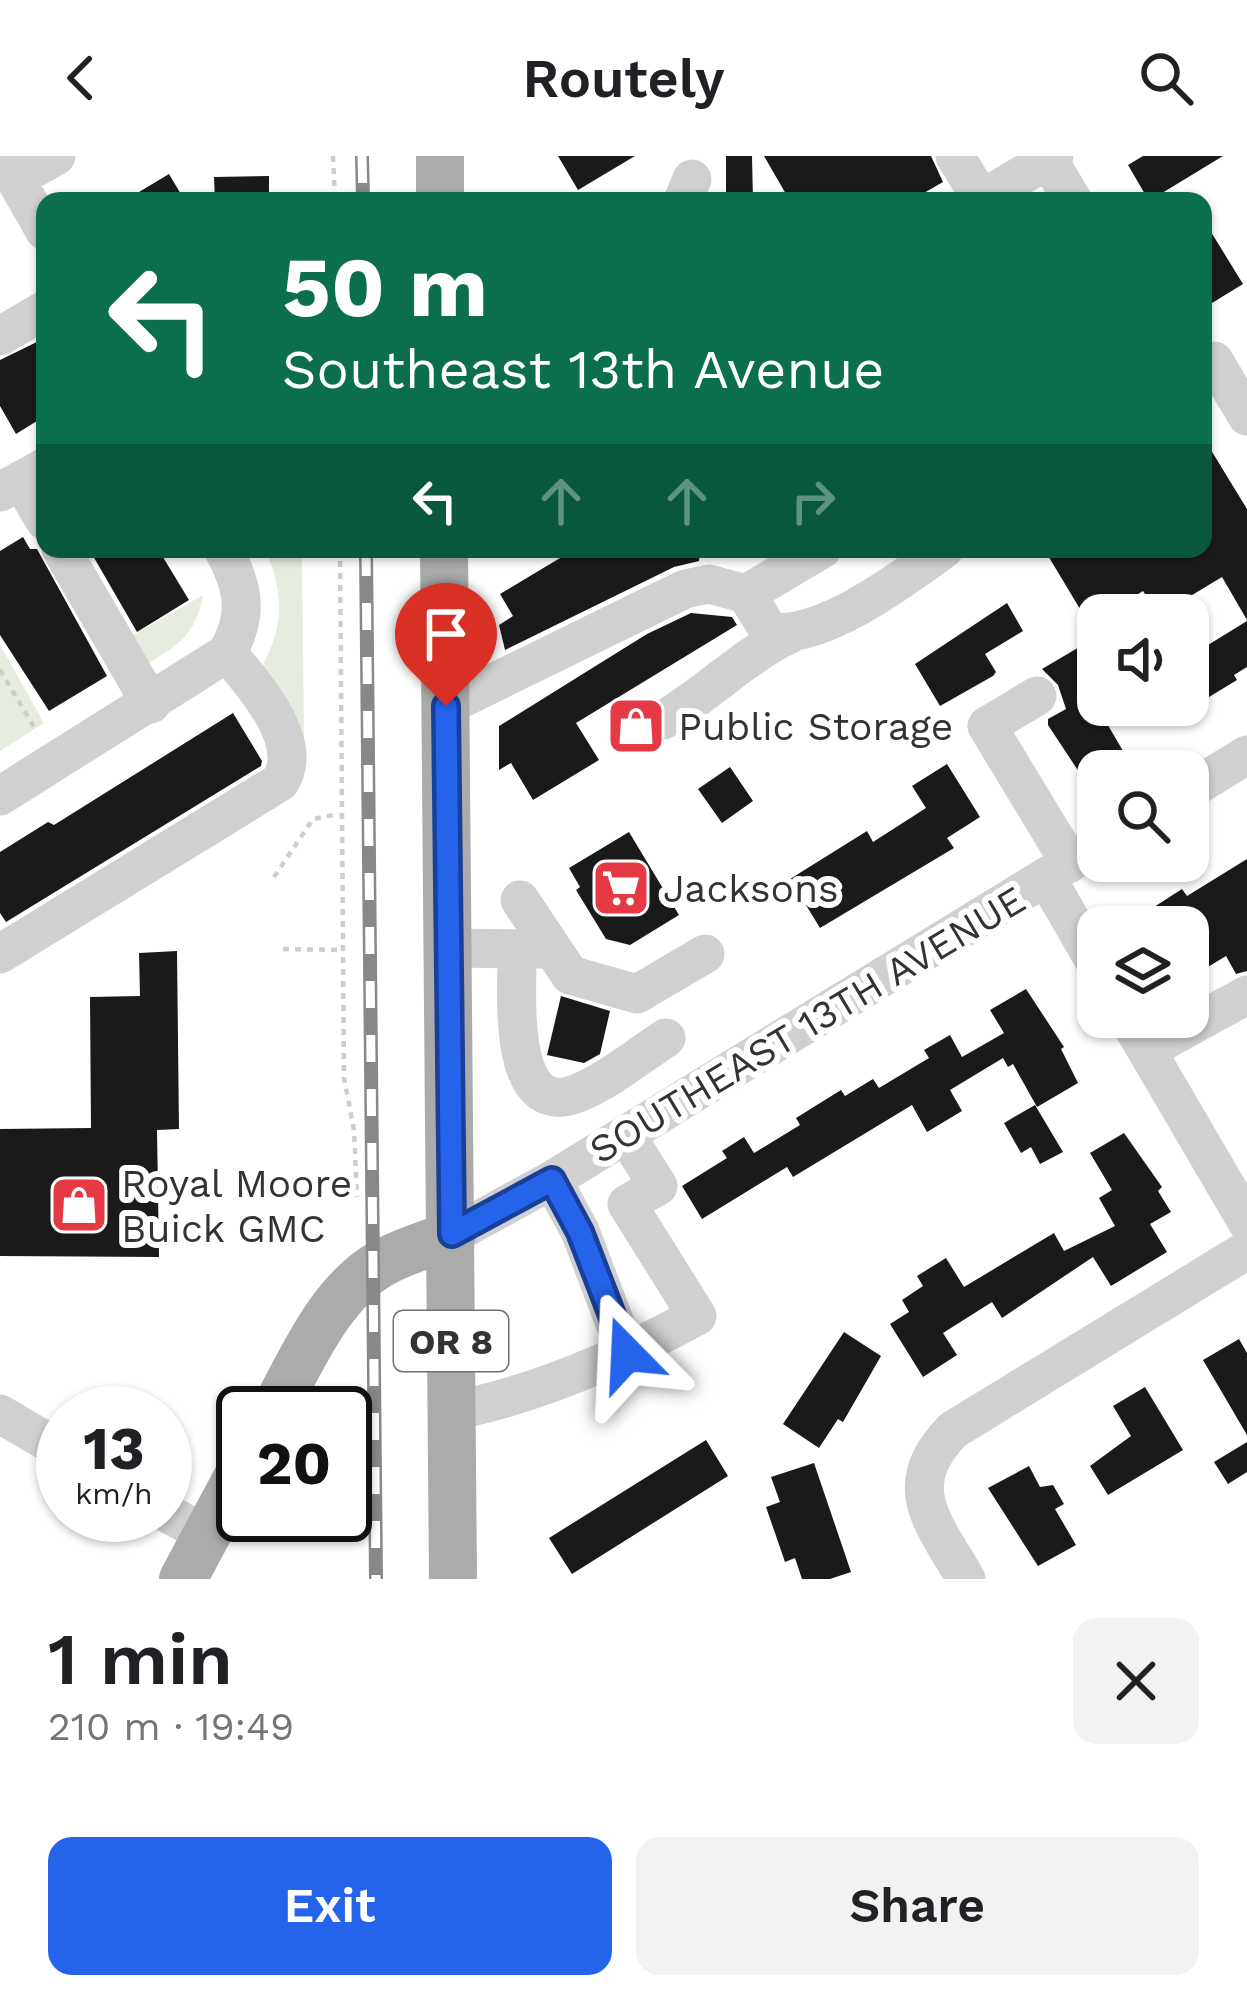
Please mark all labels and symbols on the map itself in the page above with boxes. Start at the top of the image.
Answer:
pin [395,583,497,706]
shop icon: Public Storage [605,695,667,757]
place label: Public Storage [678,704,953,749]
supermarket icon: Jacksons [590,857,652,919]
place label: Jacksons [663,866,839,911]
street label: SOUTHEAST 13TH AVENUE [582,876,1033,1172]
place label: Royal Moore Buick GMC [121,1161,352,1251]
shop icon: Royal Moore Buick GMC [48,1174,110,1236]
position arrow [564,1291,690,1417]
road number: OR 8 [394,1311,508,1371]
speed limit sign: 20 [216,1386,372,1542]

